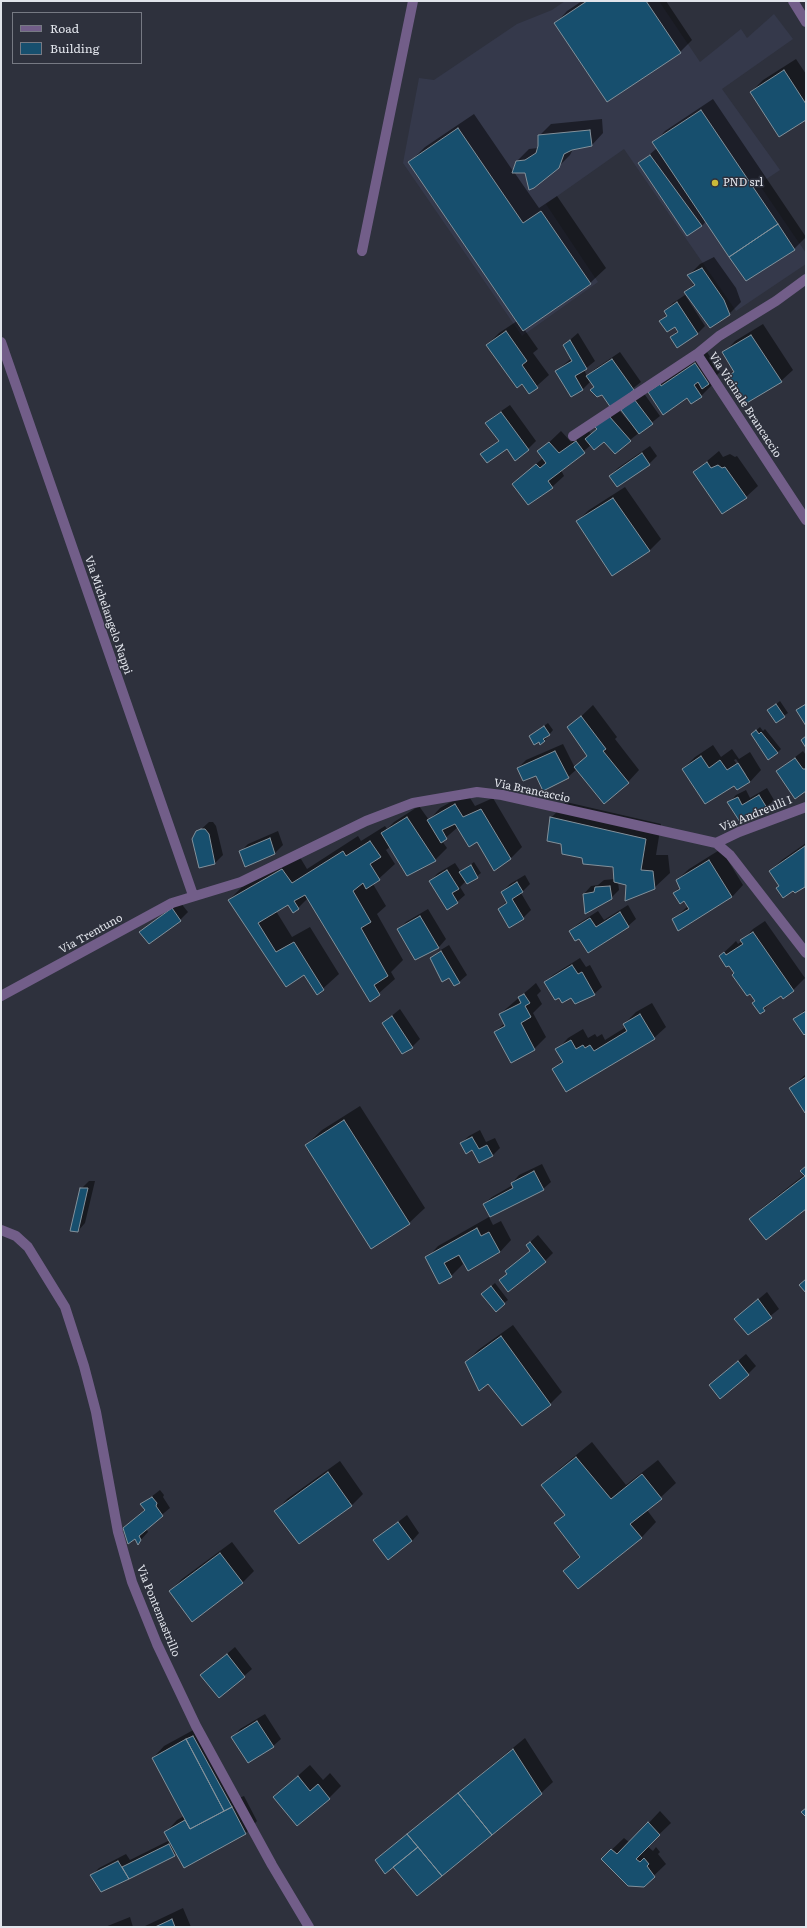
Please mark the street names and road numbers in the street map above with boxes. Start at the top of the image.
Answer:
street label: Via Vicinale Brancaccio [706,350,784,460]
street label: Via Michelangelo Nappi [81,554,135,676]
street label: Via Brancaccio [493,776,571,806]
street label: Via Andreulli I [718,793,794,835]
street label: Via Trentuno [57,911,125,957]
street label: Via Pontemastrillo [134,1563,182,1659]

